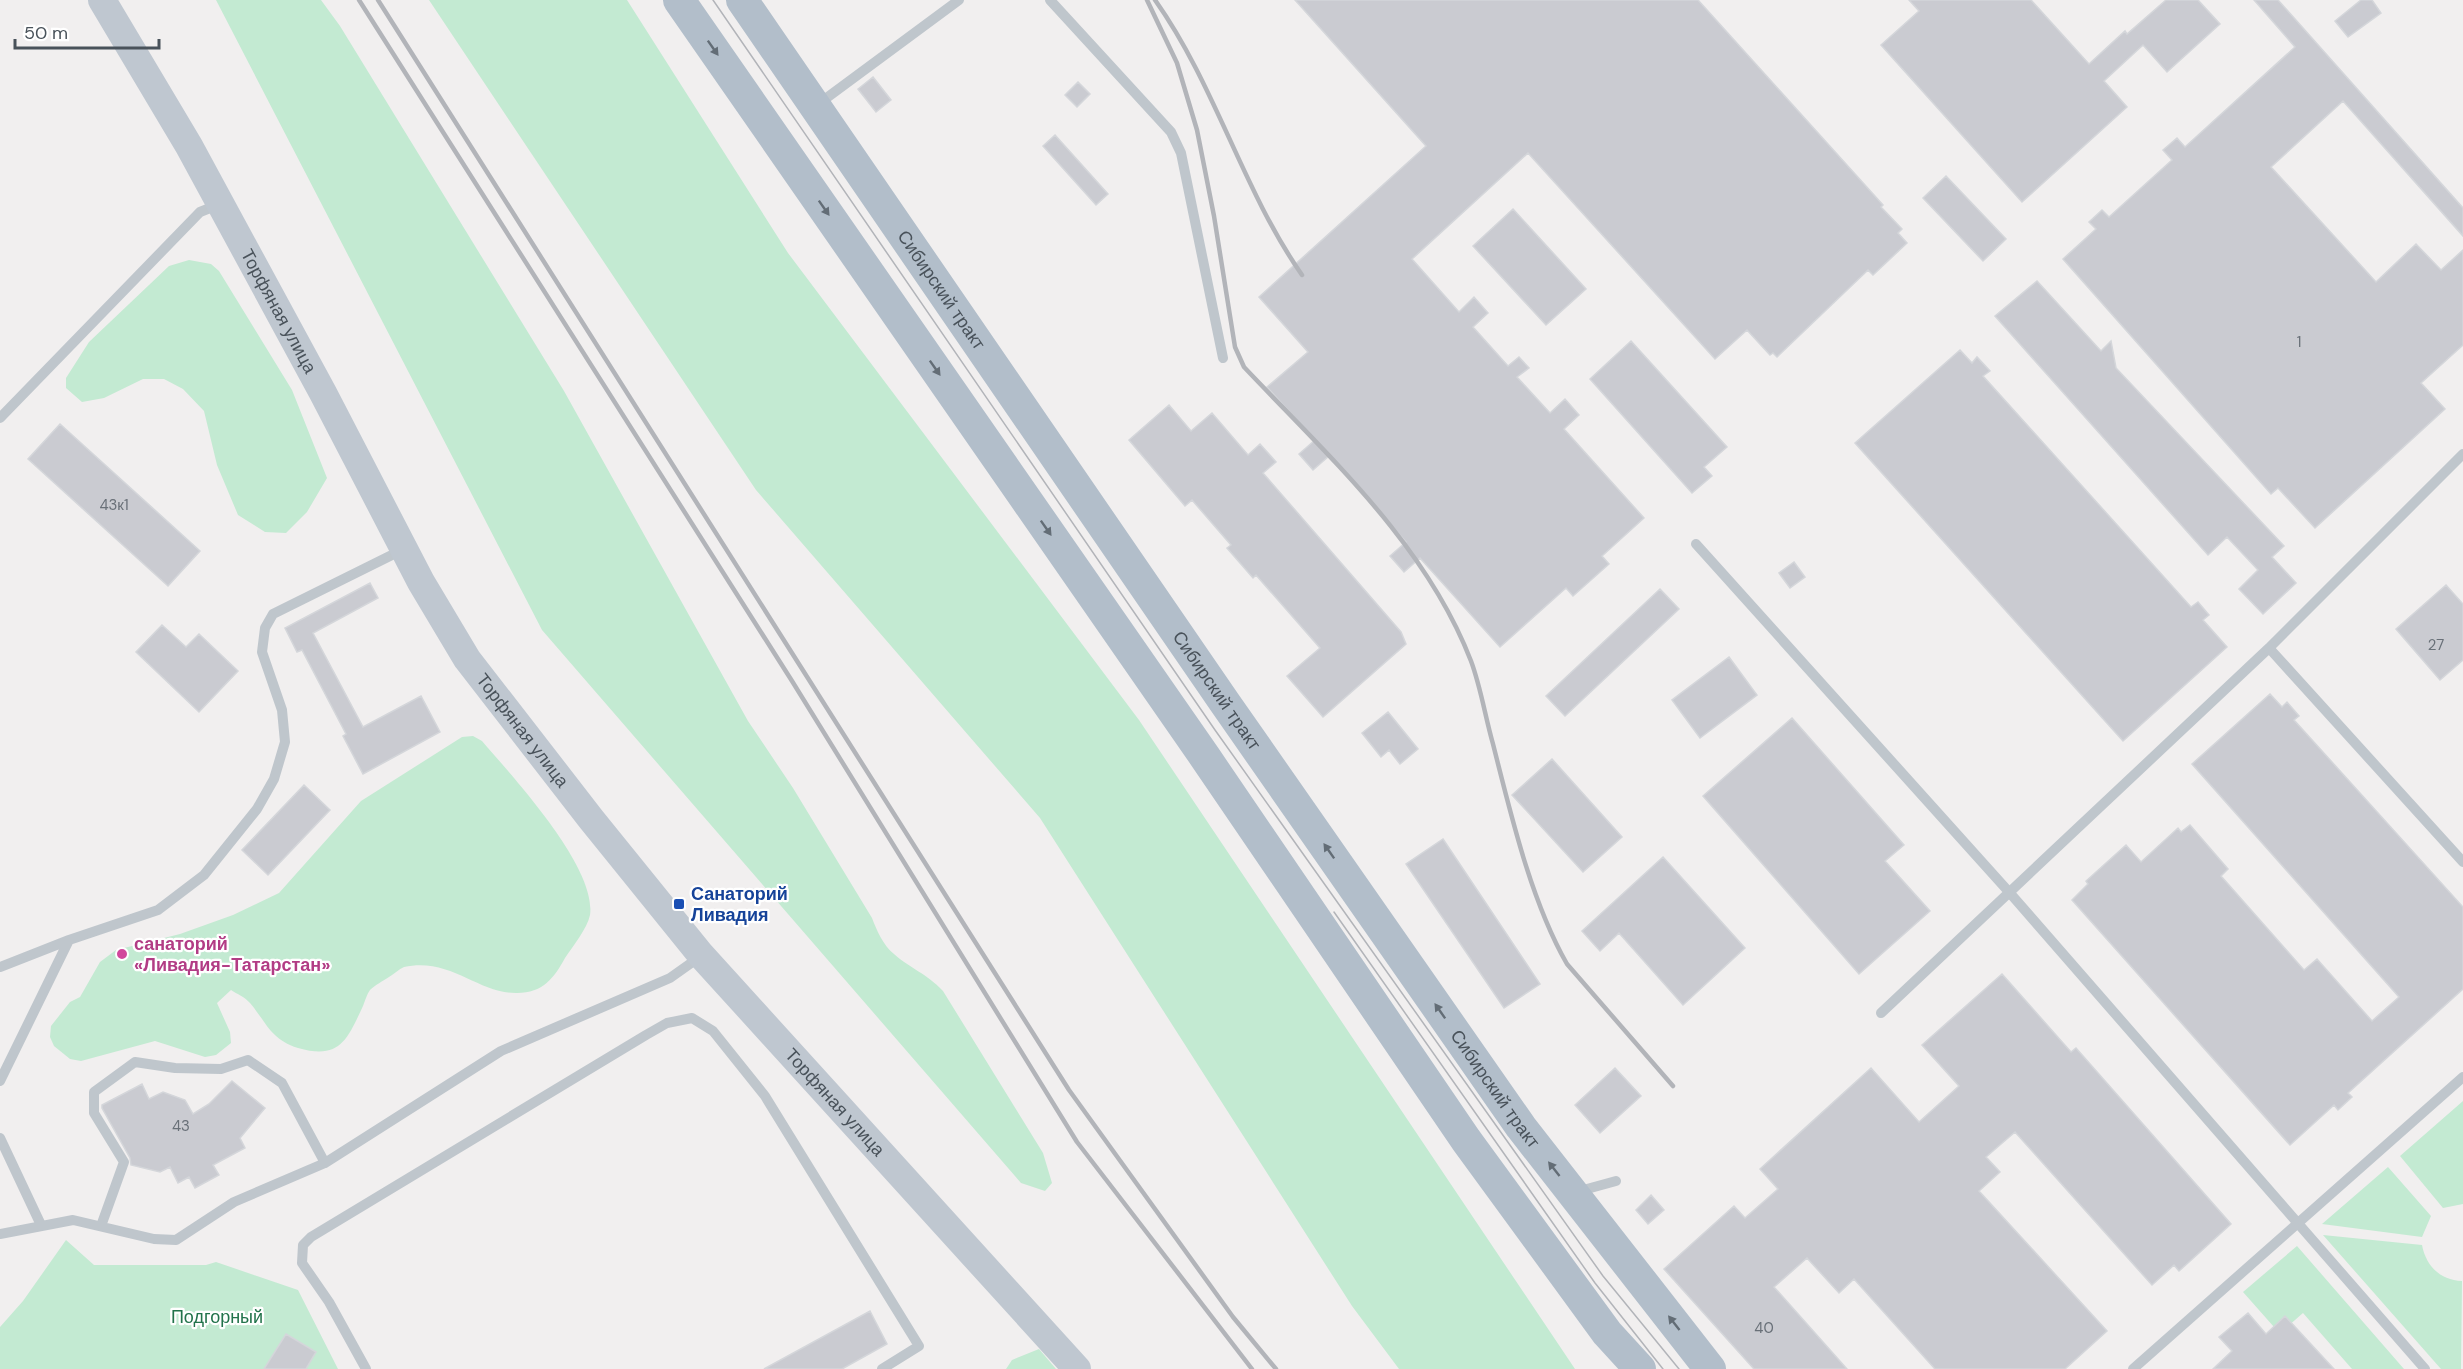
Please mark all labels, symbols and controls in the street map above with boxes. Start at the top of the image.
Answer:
scale bar [15,12,159,50]
text: 50 m [24,21,68,45]
one-way arrow [707,40,718,56]
one-way arrow [818,200,830,216]
street label: Сибирский тракт [892,226,991,355]
street label: Торфяная улица [235,245,323,379]
house number: 1 [2297,332,2301,352]
one-way arrow [929,360,941,376]
house number: 43к1 [99,495,129,515]
one-way arrow [1040,520,1052,536]
street label: Сибирский тракт [1167,626,1266,755]
house number: 27 [2428,635,2444,655]
street label: Торфяная улица [471,669,575,793]
one-way arrow [1323,843,1335,859]
place label: Санаторий Ливадия [691,882,788,927]
marker: Санаторий Ливадия [672,897,686,911]
place label: санаторий «Ливадия-Татарстан» [134,932,331,977]
marker: санаторий «Ливадия-Татарстан» [115,947,129,961]
one-way arrow [1434,1003,1446,1019]
street label: Сибирский тракт [1445,1025,1545,1153]
street label: Торфяная улица [780,1043,891,1162]
house number: 43 [172,1116,190,1136]
one-way arrow [1548,1161,1560,1177]
park label: Подгорный [171,1305,263,1329]
one-way arrow [1667,1315,1680,1331]
house number: 40 [1754,1318,1774,1338]

